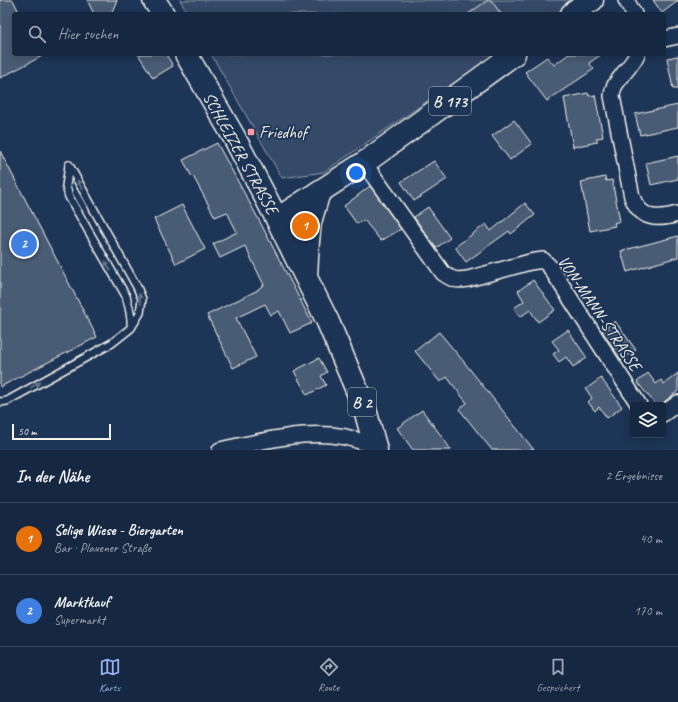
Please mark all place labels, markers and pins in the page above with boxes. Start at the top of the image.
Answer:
place label: Friedhof [259,122,311,143]
marker: Friedhof [246,127,256,137]
pin: 1 [292,211,318,241]
pin: 2 [11,229,37,259]

